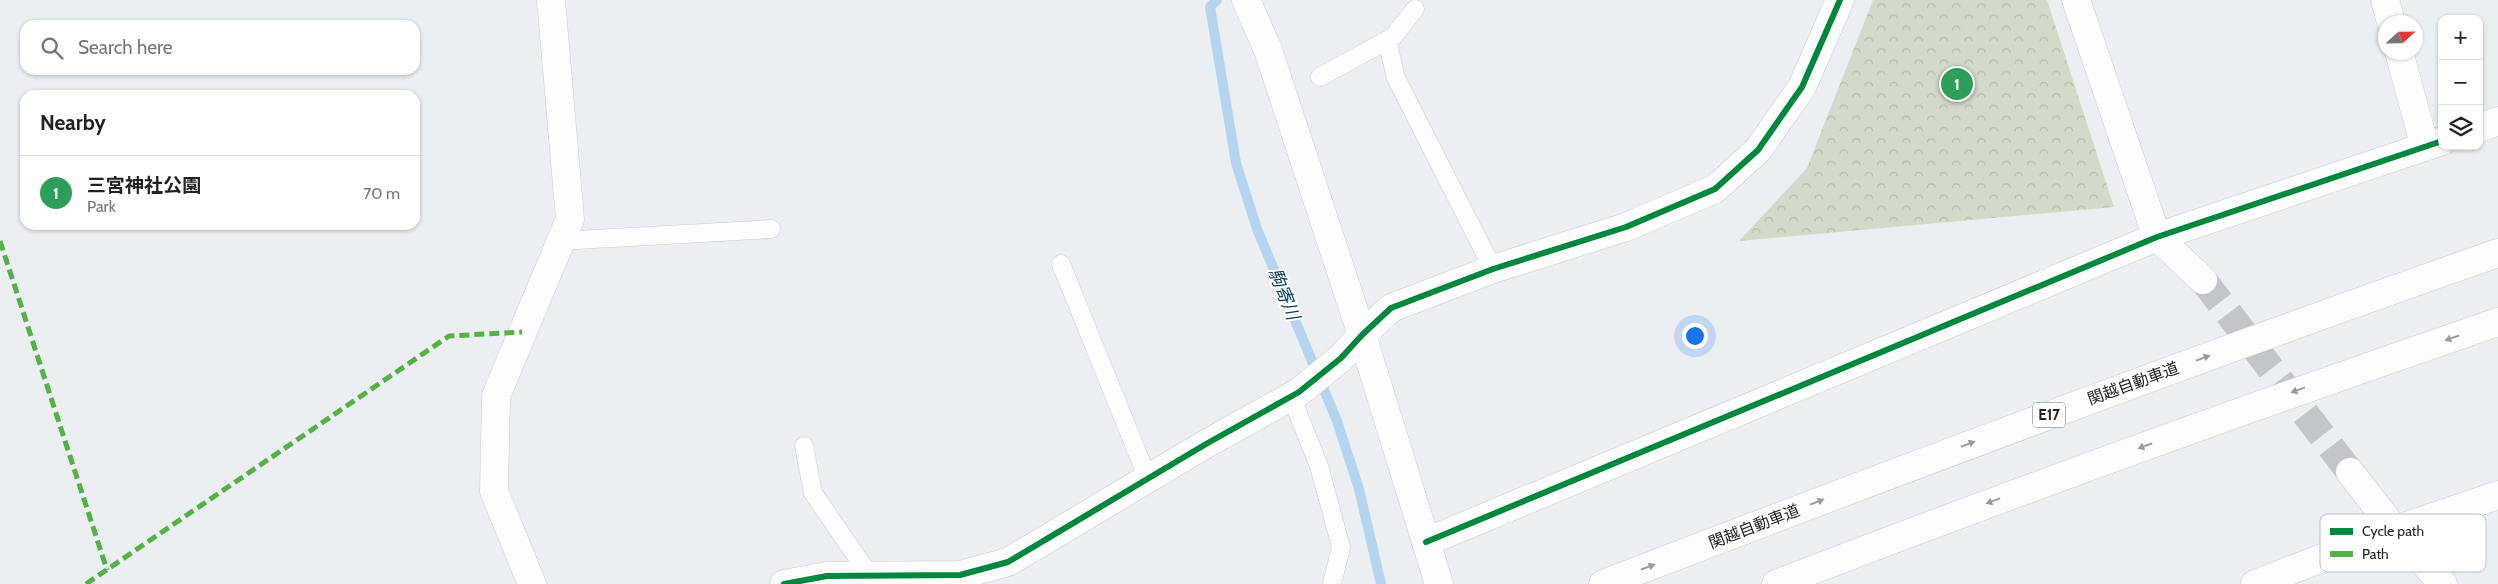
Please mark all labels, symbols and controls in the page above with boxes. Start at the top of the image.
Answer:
north arrow [2378,15,2423,60]
map controls [2438,15,2483,150]
button: + [2438,15,2483,60]
search box [20,20,420,75]
icon: search [38,34,66,62]
text: Search here [78,36,172,59]
button: − [2438,60,2483,105]
pin: 1 [1941,65,1973,103]
button: layers [2438,105,2483,150]
text: Nearby [40,110,106,135]
text: 三宮神社公園 [87,174,201,197]
text: 1 [53,184,59,203]
text: 70 m [363,184,400,203]
text: Park [87,197,116,216]
water label: 駒寄川 [1264,265,1305,325]
your location [1682,323,1708,349]
one-way arrow [2444,334,2459,342]
one-way arrow [2196,354,2211,362]
street label: 関越自動車道 [2085,358,2182,409]
one-way arrow [2290,387,2305,395]
road number: E17 [2033,402,2065,428]
one-way arrow [1961,440,1976,447]
one-way arrow [2138,443,2153,450]
one-way arrow [1809,498,1824,505]
one-way arrow [1985,498,2000,505]
street label: 関越自動車道 [1706,500,1802,553]
legend [2320,514,2486,572]
text: Cycle path [2362,522,2424,540]
text: Path [2362,545,2389,563]
one-way arrow [1641,562,1656,570]

